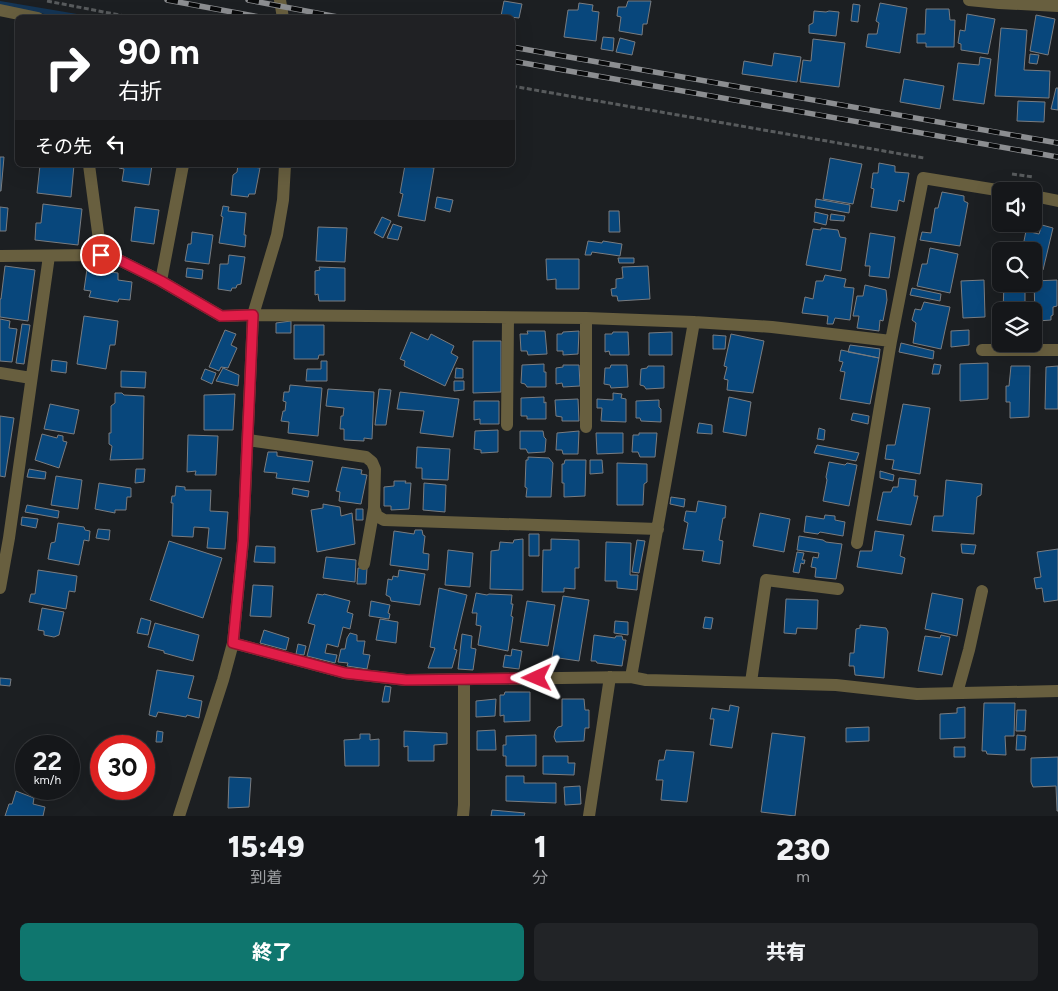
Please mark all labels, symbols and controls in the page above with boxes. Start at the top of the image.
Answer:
text: 90 m [118,31,200,73]
icon: right [35,35,100,100]
text: 右折 [118,78,162,105]
icon: left [102,130,130,158]
text: その先 [35,135,92,158]
map controls [992,182,1042,352]
button: sound [992,182,1042,232]
pin [80,234,122,276]
icon: arrive [87,241,115,269]
button: search [992,242,1042,292]
button: layers [992,302,1042,352]
position arrow [510,651,562,703]
speed limit sign: 30 [90,735,155,800]
text: 22 [33,746,62,776]
text: km/h [34,773,61,787]
text: 15:49 [228,828,305,865]
text: 1 [534,828,547,865]
text: 230 [776,831,830,868]
text: m [796,867,810,886]
text: 到着 [250,868,282,887]
text: 分 [532,868,548,887]
button: 終了 [20,923,524,981]
button: 共有 [534,923,1038,981]

